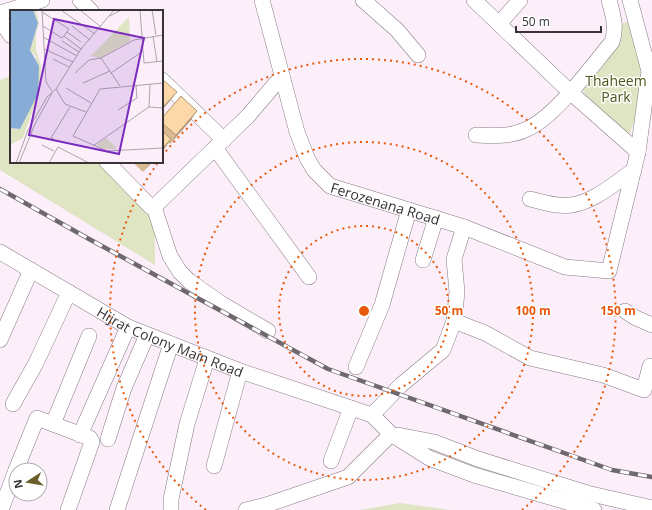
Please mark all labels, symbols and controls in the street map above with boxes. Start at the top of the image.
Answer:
scale bar [516,8,601,34]
inset map [10,10,163,163]
text: 50 m [522,13,550,30]
park label: Thaheem Park [585,71,647,106]
street label: Ferozenana Road [328,177,443,229]
street label: Hijrat Colony Main Road [94,302,246,381]
text: 50 m [435,302,463,319]
text: 100 m [515,302,551,319]
text: 150 m [600,302,636,319]
centre of rings [357,304,371,318]
north arrow [8,462,48,502]
text: N [9,478,26,490]

